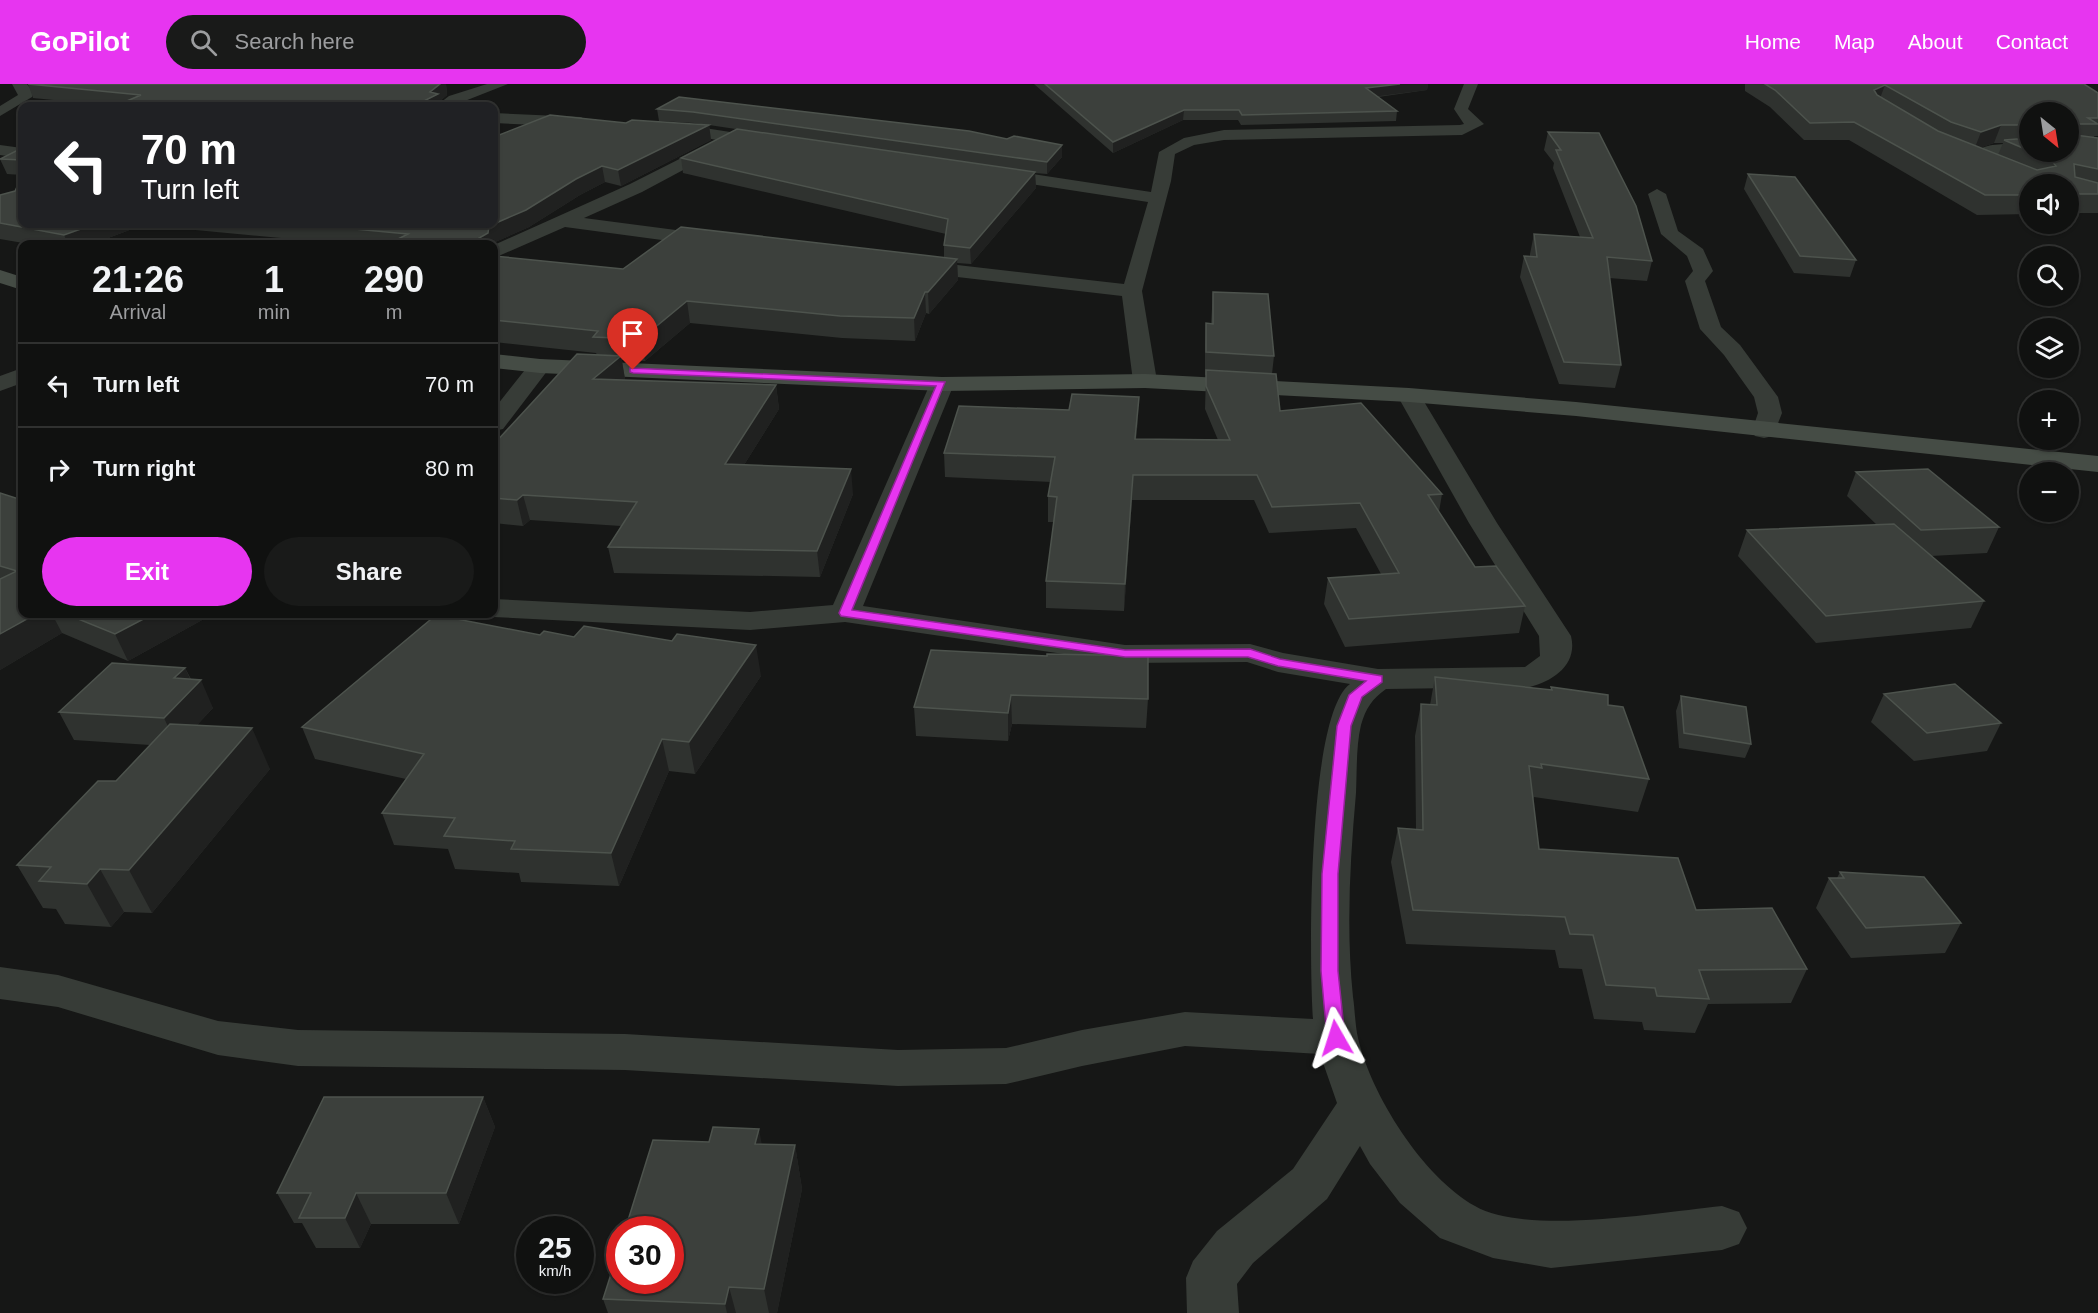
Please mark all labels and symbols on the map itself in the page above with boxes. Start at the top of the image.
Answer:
north arrow [2019,102,2079,162]
pin [607,308,658,370]
position arrow [1304,1006,1368,1070]
speed limit sign: 30 [606,1216,684,1294]

